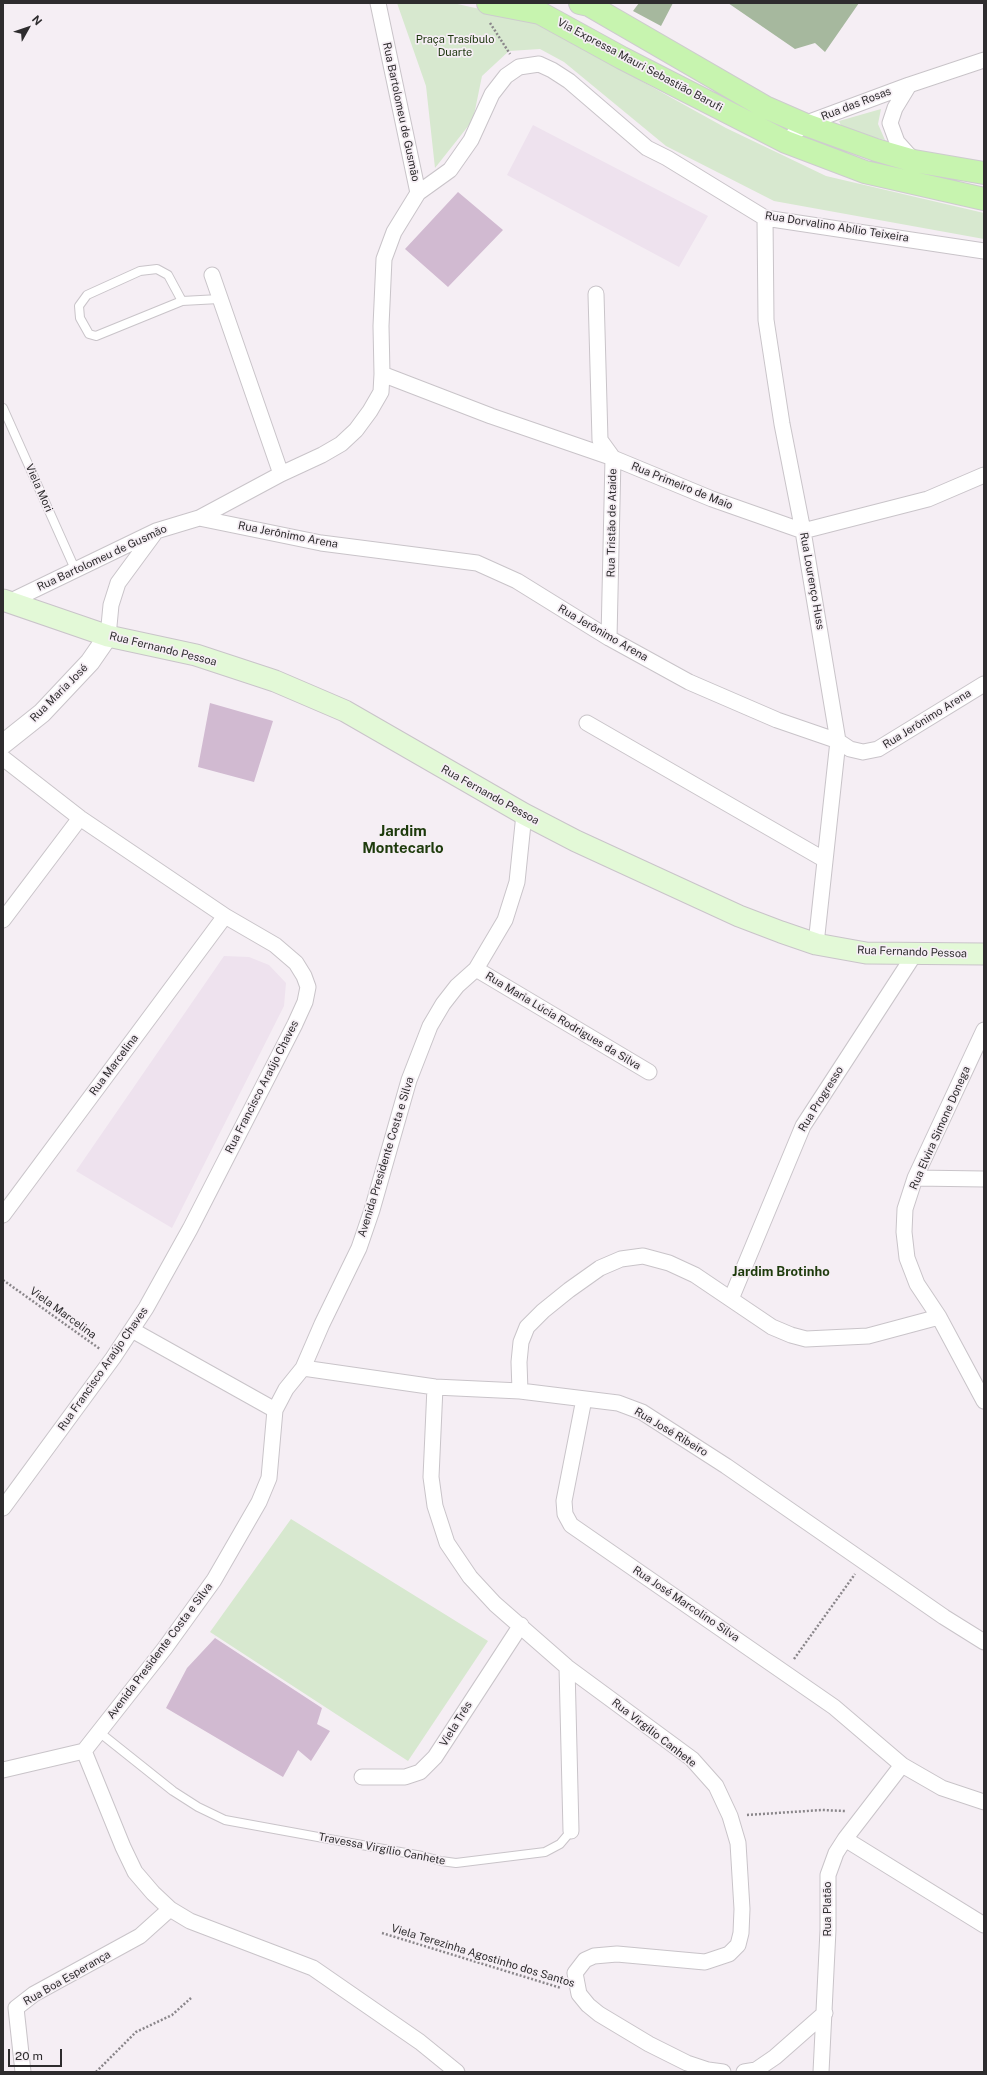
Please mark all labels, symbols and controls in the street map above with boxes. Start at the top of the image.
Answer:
north arrow [8,8,48,48]
text: N [30,13,45,27]
street label: Via Expressa Mauri Sebastião Barufi [555,16,725,114]
park label: Praça Trasíbulo Duarte [416,33,494,59]
street label: Rua Bartolomeu de Gusmão [380,41,422,183]
street label: Rua das Rosas [819,85,893,123]
street label: Rua Dorvalino Abílio Teixeira [764,209,910,245]
street label: Rua Primeiro de Maio [629,460,735,512]
street label: Viela Mori [23,462,55,514]
street label: Rua Tristão de Ataide [604,468,620,578]
street label: Rua Jerônimo Arena [237,519,339,551]
street label: Rua Bartolomeu de Gusmão [35,522,169,594]
street label: Rua Lourenço Huss [797,531,827,631]
street label: Rua Jerônimo Arena [556,602,650,664]
street label: Rua Fernando Pessoa [108,629,218,669]
street label: Rua Maria José [27,661,91,725]
street label: Rua Jerônimo Arena [880,686,974,752]
street label: Rua Fernando Pessoa [439,763,541,827]
district label: Jardim Montecarlo [362,822,444,857]
street label: Rua Fernando Pessoa [857,943,967,961]
street label: Rua Maria Lúcia Rodrigues da Silva [483,969,643,1073]
street label: Rua Francisco Araújo Chaves [223,1018,301,1156]
street label: Rua Marcelina [87,1032,141,1098]
street label: Rua Progresso [796,1064,846,1134]
street label: Rua Elvira Simone Donega [907,1064,973,1192]
street label: Avenida Presidente Costa e Silva [355,1075,417,1239]
district label: Jardim Brotinho [732,1264,830,1280]
street label: Viela Marcelina [27,1284,99,1342]
street label: Rua Francisco Araújo Chaves [55,1305,151,1433]
street label: Rua José Ribeiro [632,1405,710,1459]
street label: Rua José Marcolino Silva [630,1563,742,1645]
street label: Avenida Presidente Costa e Silva [105,1580,215,1722]
street label: Rua Virgilio Canhete [609,1696,699,1770]
street label: Viela Três [437,1699,475,1749]
street label: Travessa Virgílio Canhete [317,1830,447,1868]
street label: Rua Platão [821,1881,835,1937]
street label: Viela Terezinha Agostinho dos Santos [390,1922,576,1990]
street label: Rua Boa Esperança [21,1948,113,2008]
scale bar [10,2041,64,2067]
text: 20 m [15,2049,43,2063]

